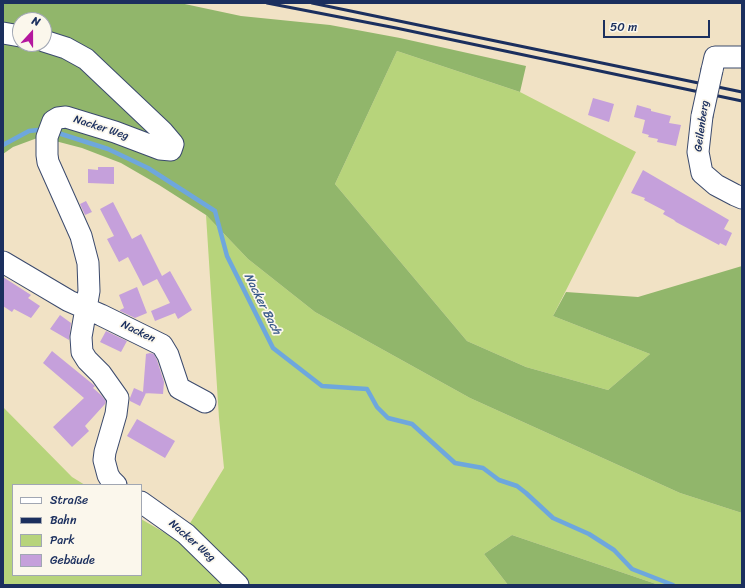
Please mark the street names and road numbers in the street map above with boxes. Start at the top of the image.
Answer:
street label: Geilenberg [692,100,712,152]
street label: Nacker Weg [72,113,130,143]
street label: Nacken [119,318,157,346]
street label: Nacker Weg [166,517,218,565]

